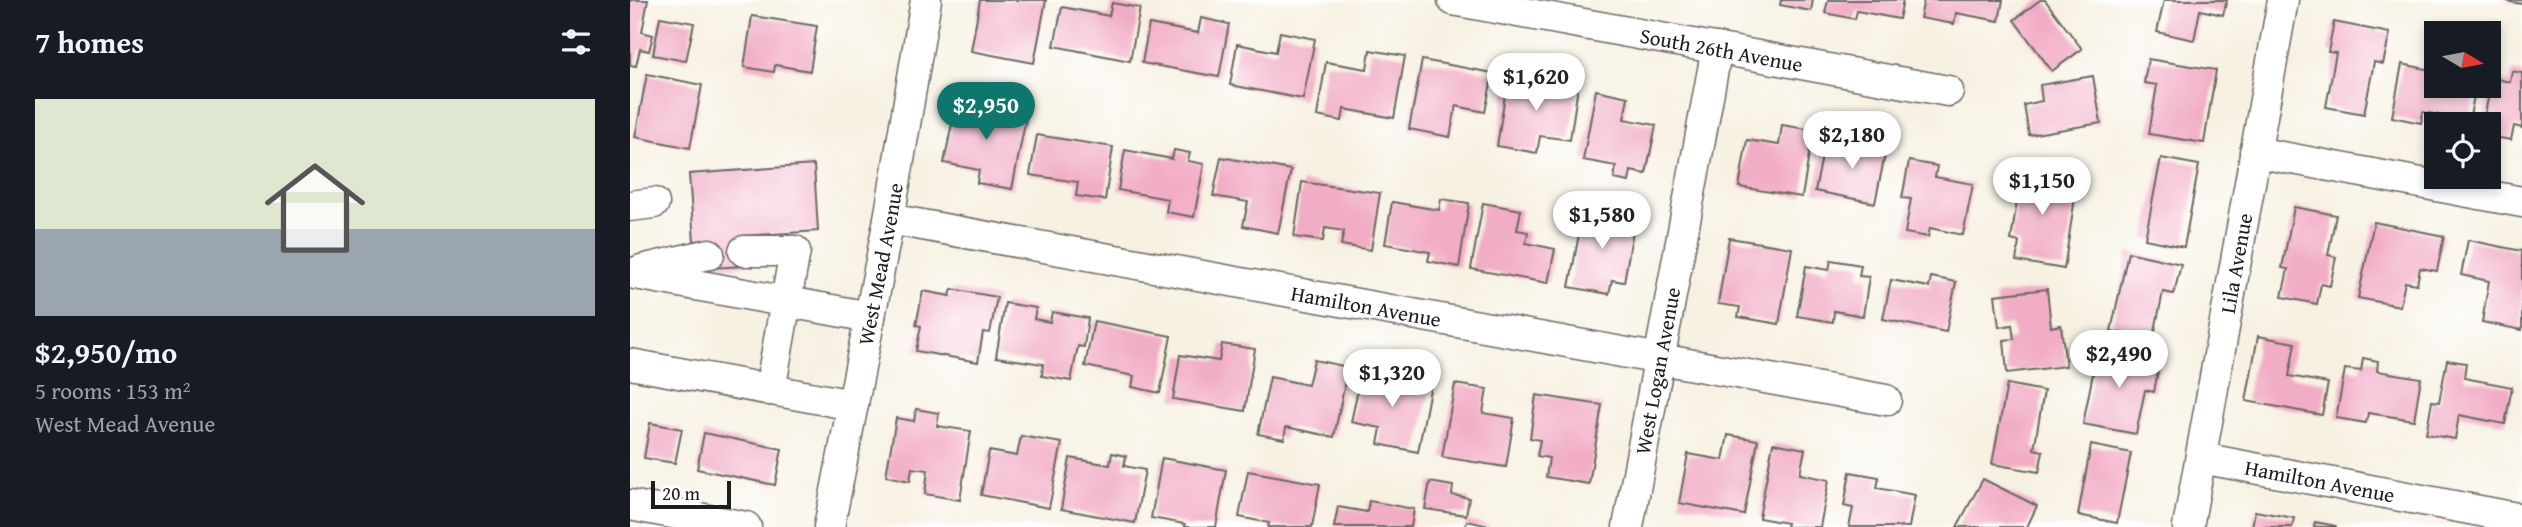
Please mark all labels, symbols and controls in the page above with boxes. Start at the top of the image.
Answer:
street label: South 26th Avenue [1638,19,1806,80]
text: 7 homes [35,20,144,64]
north arrow [2424,21,2501,98]
map controls [2424,21,2501,189]
icon: filters [557,23,595,61]
pin: $1,620 [1479,54,1593,113]
text: $1,620 [1503,59,1569,92]
pin: $2,950 [929,82,1043,142]
text: $2,950 [953,88,1019,121]
pin: $2,180 [1795,111,1909,171]
button: locate [2424,112,2501,189]
text: $2,180 [1819,117,1885,150]
icon: home [252,145,378,271]
pin: $1,150 [1985,158,2099,217]
text: $1,150 [2009,163,2075,196]
street label: West Mead Avenue [849,180,910,348]
pin: $1,580 [1545,191,1659,251]
text: $1,580 [1569,197,1635,230]
street label: Lila Avenue [2211,211,2260,316]
street label: Hamilton Avenue [1289,277,1444,334]
street label: West Logan Avenue [1626,284,1688,457]
text: $2,950/mo [35,330,177,374]
pin: $2,490 [2062,330,2176,390]
text: $2,490 [2086,336,2152,369]
pin: $1,320 [1335,350,1449,409]
text: $1,320 [1359,355,1425,388]
text: 5 rooms · 153 m² [35,374,190,407]
text: West Mead Avenue [35,407,215,440]
street label: Hamilton Avenue [2242,451,2398,510]
scale bar [651,478,732,510]
text: 20 m [662,479,700,507]

